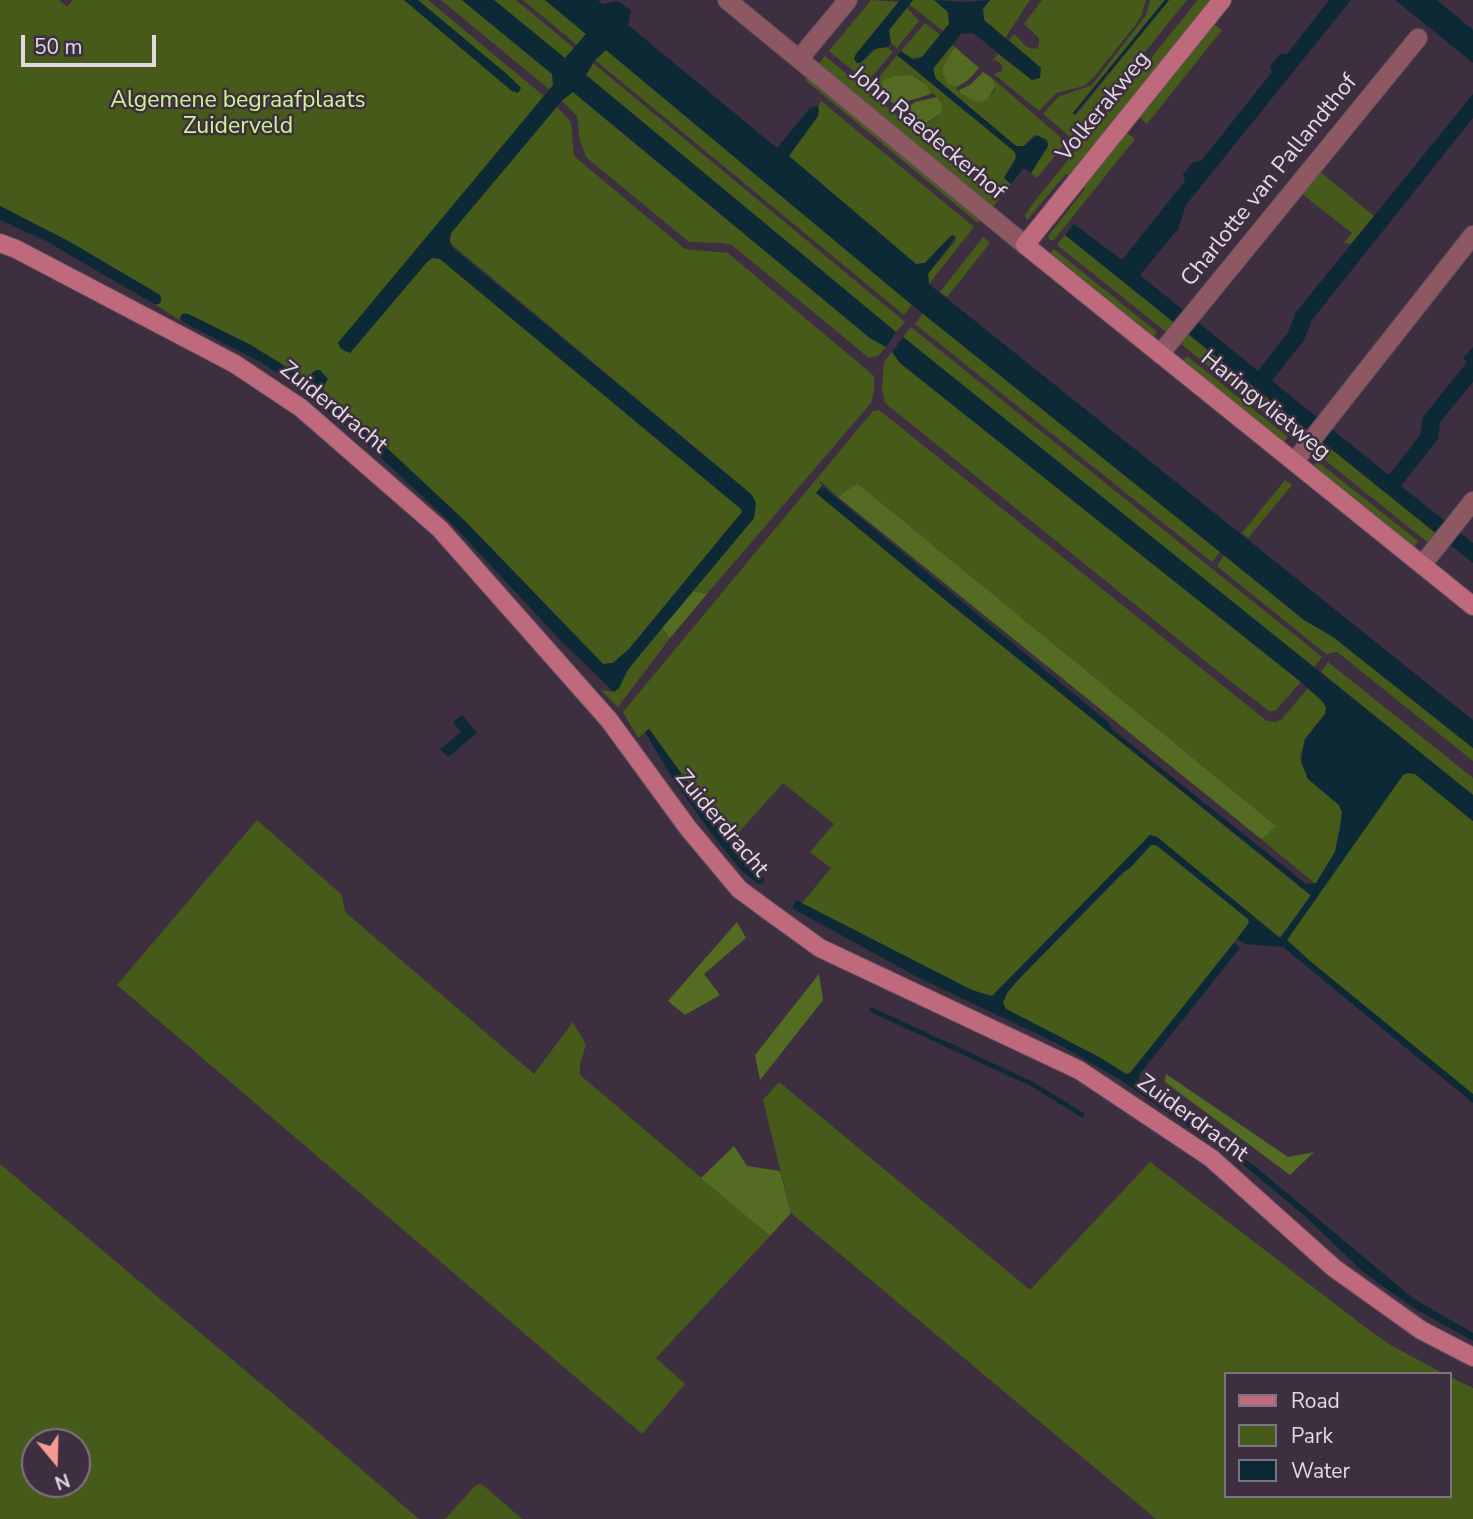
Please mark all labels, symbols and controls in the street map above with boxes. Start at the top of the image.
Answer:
scale bar [24,21,159,65]
text: 50 m [34,33,83,61]
street label: Volkerakweg [1051,46,1157,168]
street label: John Raedeckerhof [844,61,1010,207]
street label: Charlotte van Pallandthof [1176,69,1364,293]
park label: Algemene begraafplaats Zuiderveld [110,87,366,141]
street label: Haringvlietweg [1194,345,1336,467]
street label: Zuiderdracht [274,356,392,460]
street label: Zuiderdracht [668,765,774,883]
street label: Zuiderdracht [1131,1069,1253,1169]
legend [1224,1372,1452,1498]
text: Road [1291,1387,1340,1415]
text: Park [1291,1422,1333,1450]
north arrow [21,1428,91,1498]
text: Water [1291,1457,1350,1485]
text: N [51,1466,73,1496]

